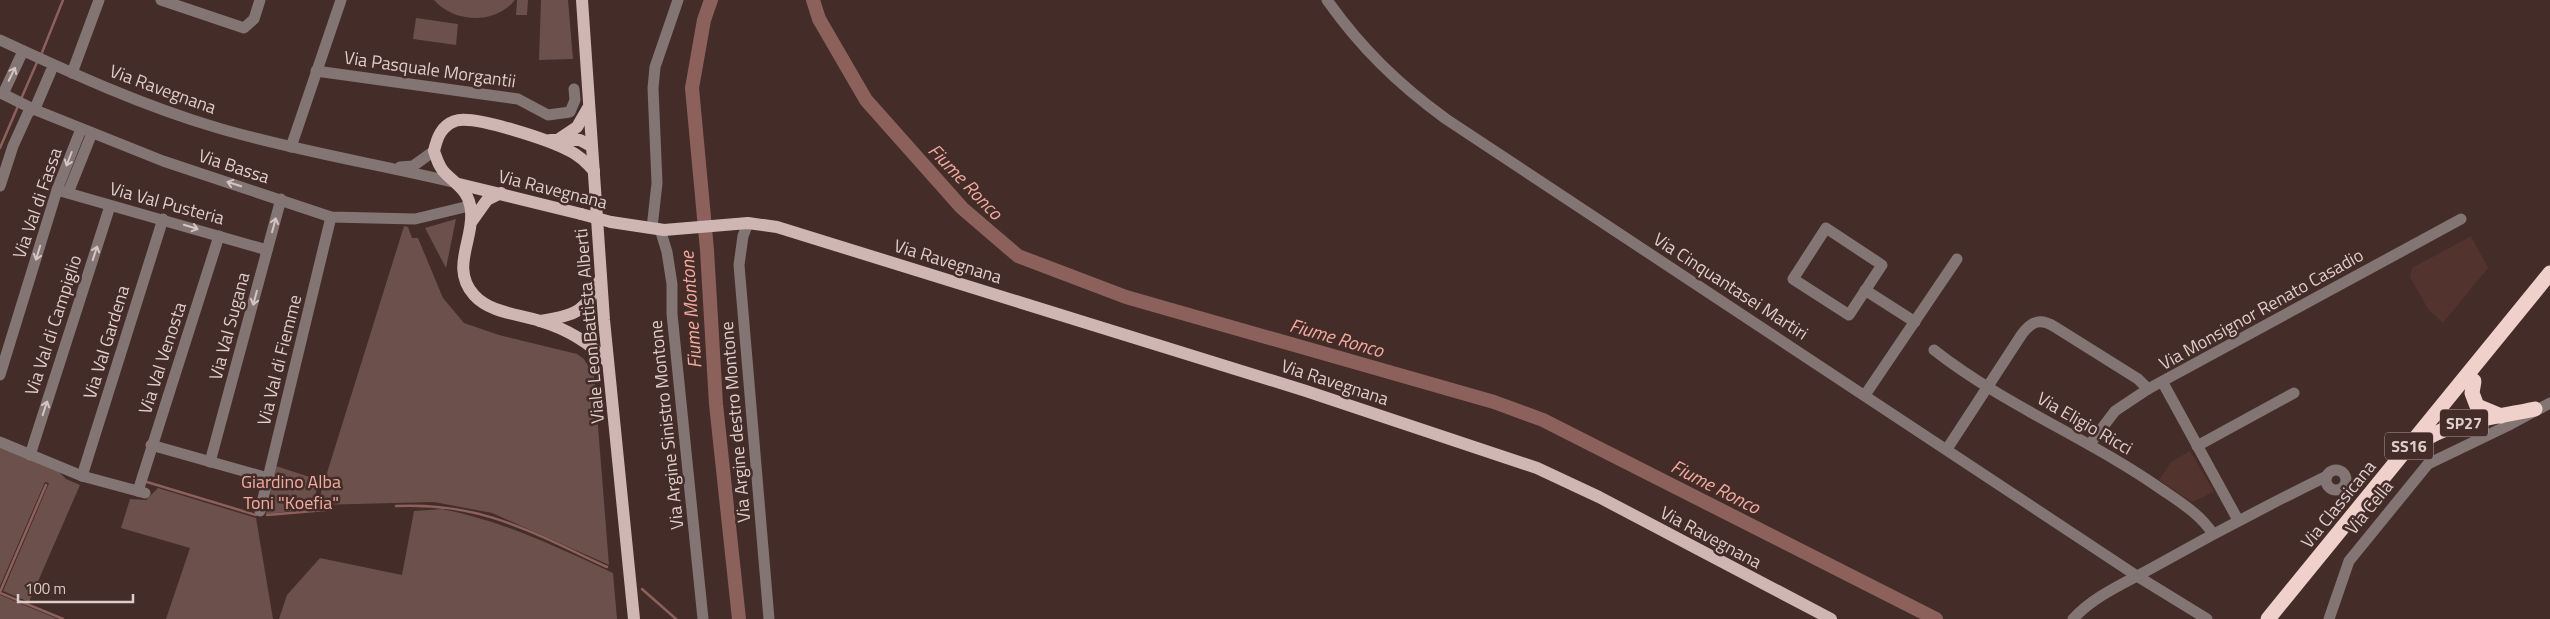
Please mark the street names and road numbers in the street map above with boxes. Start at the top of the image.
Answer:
street label: Via Pasquale Morgantii [342,44,518,94]
street label: Via Ravegnana [106,57,220,121]
street label: Via Bassa [195,142,273,190]
street label: Via Val di Fassa [5,144,69,262]
street label: Via Ravegnana [496,162,610,216]
street label: Via Val Pusteria [107,175,227,231]
street label: Via Cinquantasei Martiri [1648,226,1814,346]
street label: Viale Leon Battista Alberti [567,227,611,425]
street label: Via Ravegnana [891,232,1005,290]
street label: Via Monsignor Renato Casadio [2154,241,2368,377]
street label: Via Val di Campiglio [18,251,88,399]
street label: Via Val Sugana [202,269,256,383]
street label: Via Val Gardena [76,282,136,402]
street label: Via Val di Fiemme [250,292,308,428]
street label: Via Val Venosta [131,298,193,418]
street label: Via Argine Sinistro Montone [642,319,690,531]
street label: Via Argine destro Montone [713,320,757,524]
street label: Via Ravegnana [1278,352,1392,412]
street label: Via Eligio Ricci [2032,385,2138,461]
road number: SP27 [2440,409,2488,436]
road number: SS16 [2385,432,2433,460]
street label: Via Classicana [2294,454,2382,554]
street label: Via Cella [2339,474,2399,540]
street label: Via Ravegnana [1655,499,1767,575]

